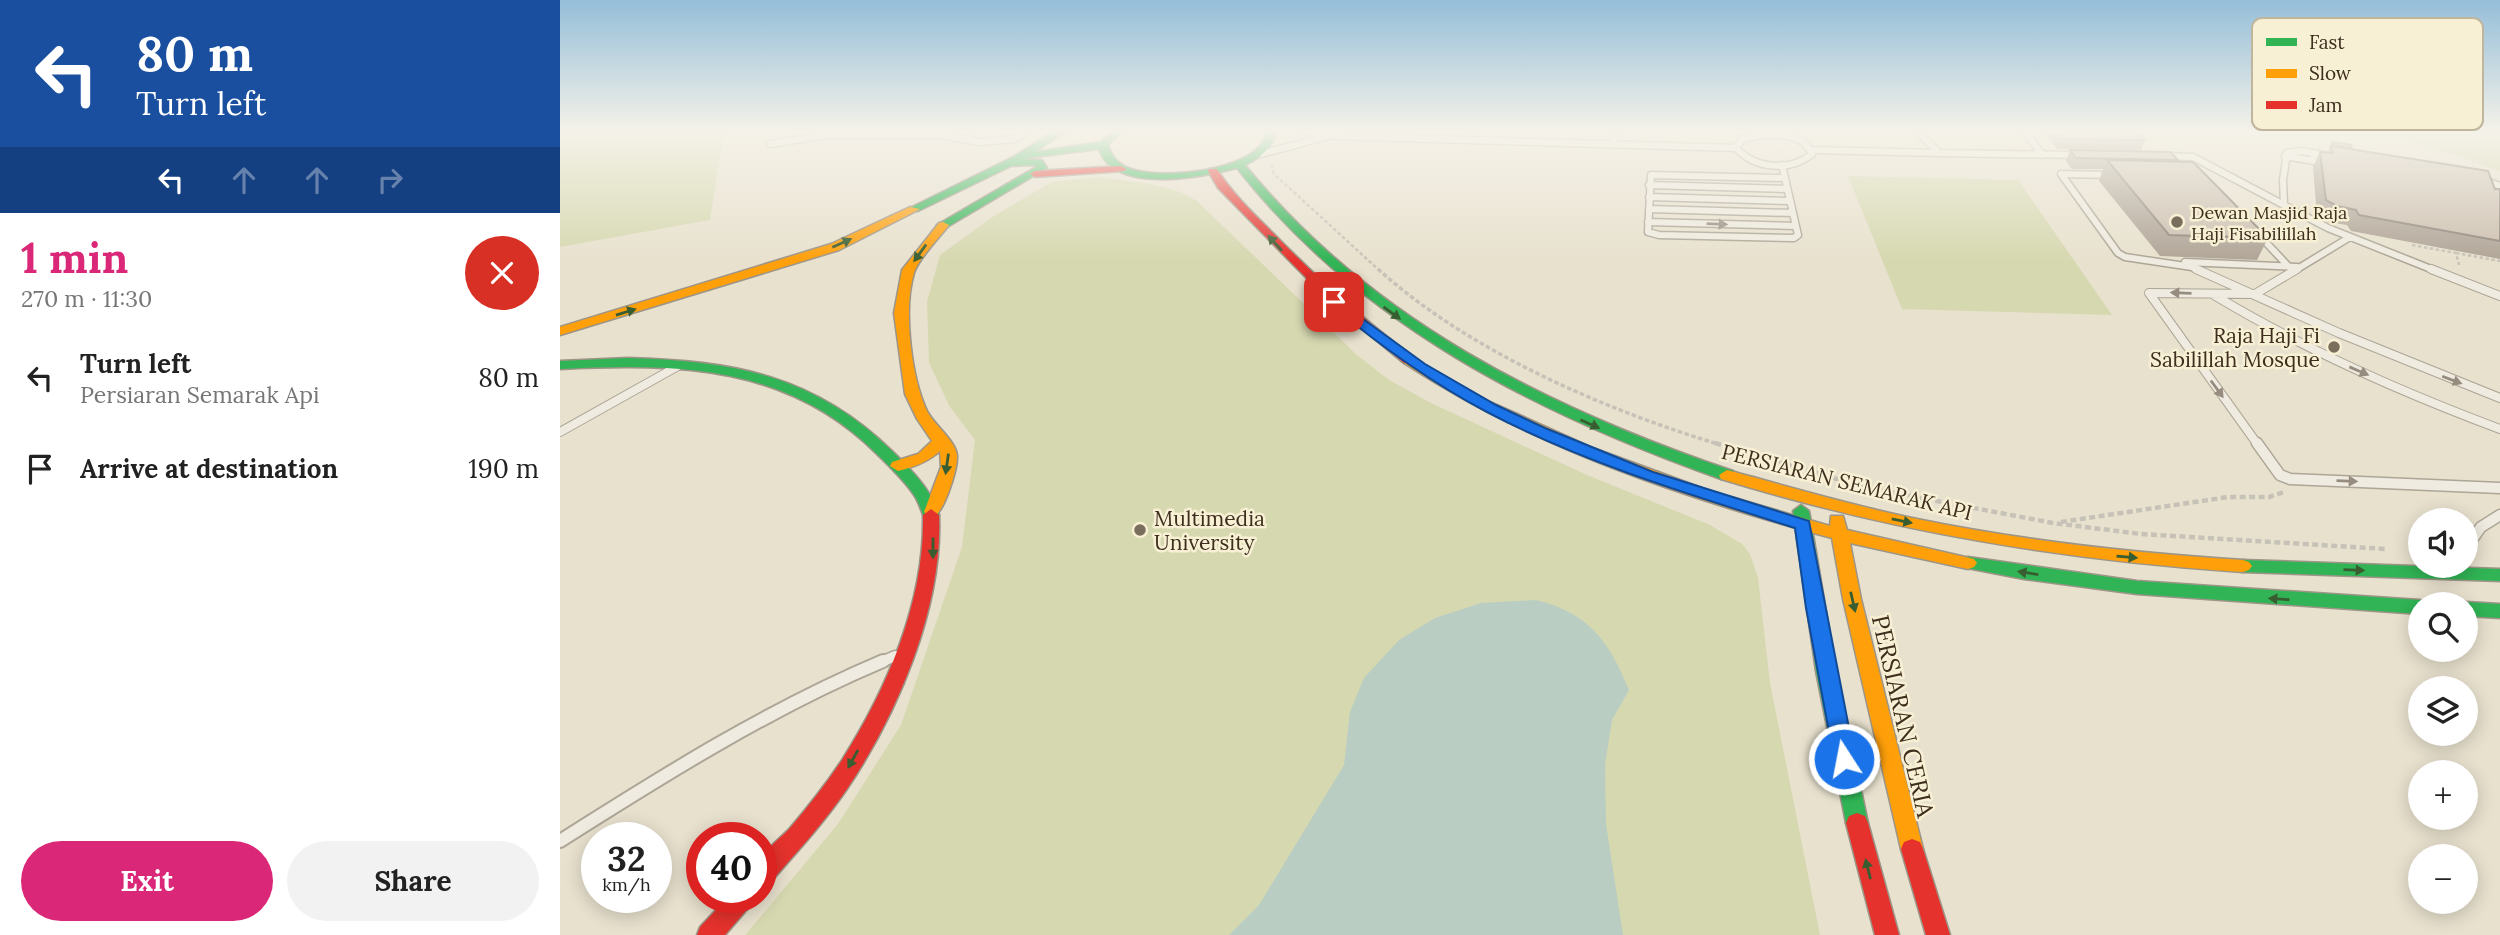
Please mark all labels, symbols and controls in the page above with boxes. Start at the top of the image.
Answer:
legend [2252,18,2483,130]
text: 80 m [136,22,253,84]
icon: left [21,28,112,119]
text: Fast [2309,30,2345,54]
text: Slow [2309,61,2352,85]
text: Turn left [136,83,266,124]
text: Jam [2308,93,2343,117]
icon: left [152,161,190,199]
icon: ahead [225,161,263,199]
icon: ahead [298,161,336,199]
icon: right [371,161,409,199]
place label: Dewan Masjid Raja Haji Fisabilillah [2191,201,2347,245]
marker: Dewan Masjid Raja Haji Fisabilillah [2169,214,2185,230]
one-way arrow [1706,218,1728,229]
text: 1 min [21,231,128,285]
one-way arrow [1267,235,1283,252]
button: close [465,236,539,310]
one-way arrow [832,238,853,249]
one-way arrow [913,244,927,262]
pin [1304,272,1364,332]
icon: arrive [1315,283,1353,321]
text: 270 m · 11:30 [21,284,152,313]
one-way arrow [2169,287,2191,299]
one-way arrow [1383,306,1401,320]
one-way arrow [615,307,636,317]
place label: Raja Haji Fi Sabilillah Mosque [2150,322,2320,373]
marker: Raja Haji Fi Sabilillah Mosque [2326,339,2342,355]
text: Turn left [80,347,191,380]
icon: left [21,359,59,397]
text: 80 m [478,361,539,394]
one-way arrow [2349,365,2369,377]
one-way arrow [2442,375,2463,386]
text: Persiaran Semarak Api [80,380,319,409]
one-way arrow [2209,380,2223,398]
one-way arrow [1580,419,1601,430]
street label: PERSIARAN SEMARAK API [1719,438,1975,526]
icon: arrive [21,450,59,488]
text: Arrive at destination [80,452,338,485]
text: 190 m [468,452,539,485]
one-way arrow [941,453,952,475]
one-way arrow [2336,476,2358,487]
place label: Multimedia University [1154,505,1265,556]
map controls [2408,508,2478,914]
button: sound [2408,508,2478,578]
one-way arrow [1891,515,1913,526]
marker: Multimedia University [1132,522,1148,538]
one-way arrow [927,537,939,559]
one-way arrow [2116,552,2138,563]
one-way arrow [2343,565,2365,576]
one-way arrow [2017,568,2039,579]
one-way arrow [1848,591,1859,613]
button: search [2408,592,2478,662]
one-way arrow [2268,593,2290,604]
street label: PERSIARAN CERIA [1865,612,1942,821]
button: layers [2408,676,2478,746]
position arrow [1807,722,1881,796]
one-way arrow [847,749,859,769]
button: + [2408,760,2478,830]
speed limit sign: 40 [686,822,777,913]
text: 32 [607,836,646,881]
button: Exit [21,841,273,921]
button: Share [287,841,539,921]
button: − [2408,844,2478,914]
one-way arrow [1862,858,1873,880]
text: km/h [602,873,651,896]

